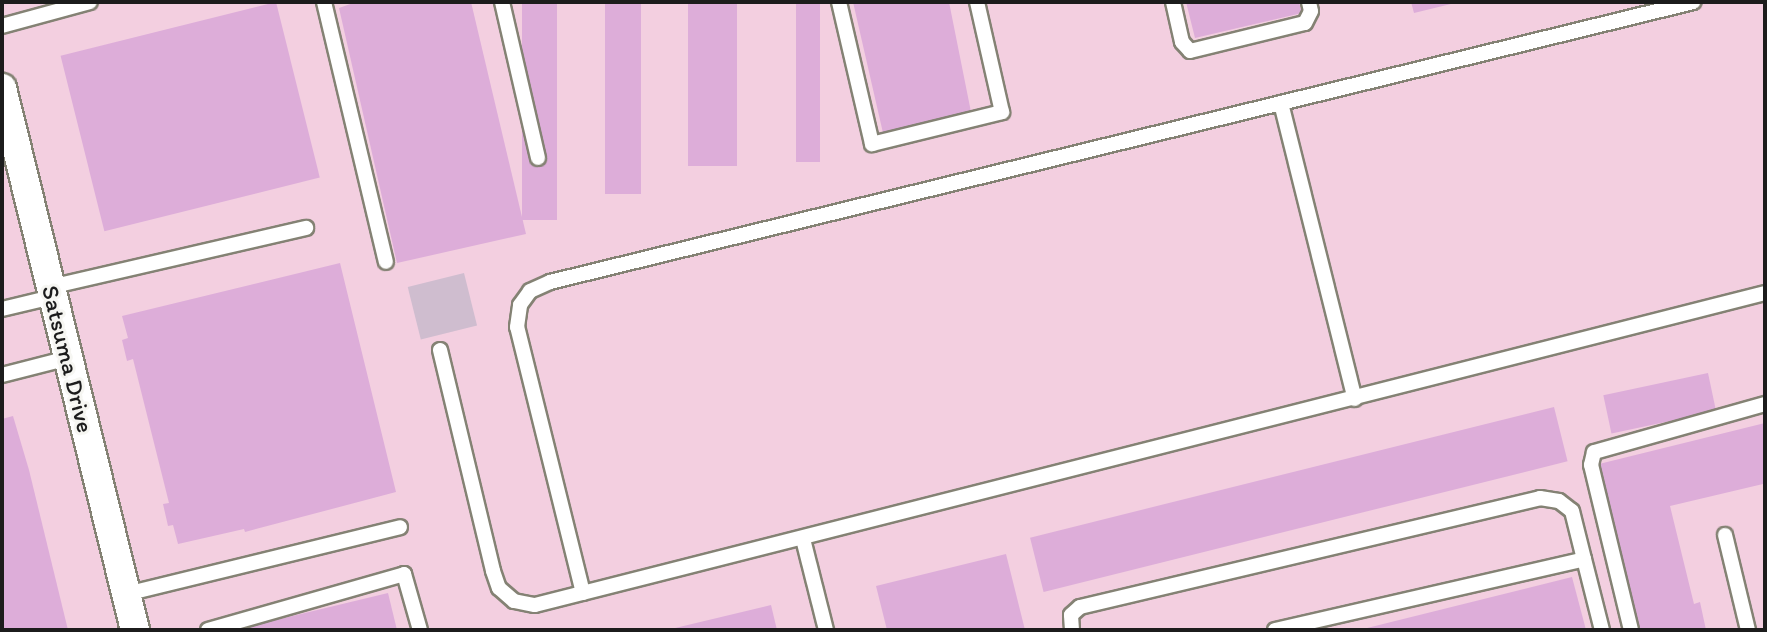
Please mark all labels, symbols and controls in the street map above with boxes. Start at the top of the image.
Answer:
street label: Satsuma Drive [36,282,100,436]

